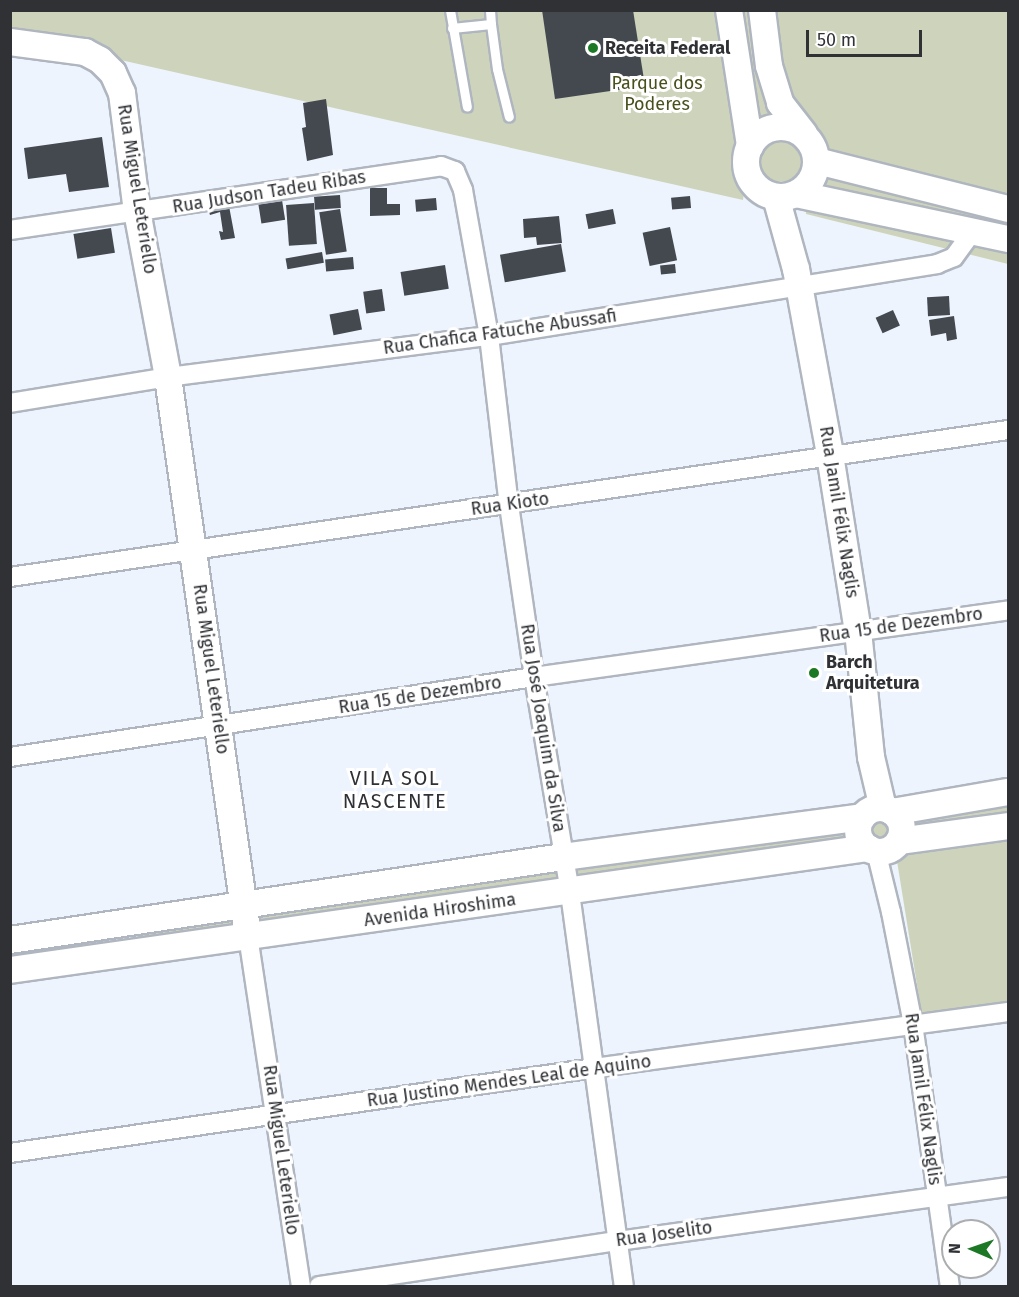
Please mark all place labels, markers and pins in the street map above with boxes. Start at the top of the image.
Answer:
place label: Receita Federal [605,37,730,59]
marker: Receita Federal [586,41,600,55]
place label: Barch Arquitetura [826,652,920,694]
marker: Barch Arquitetura [807,666,821,680]

